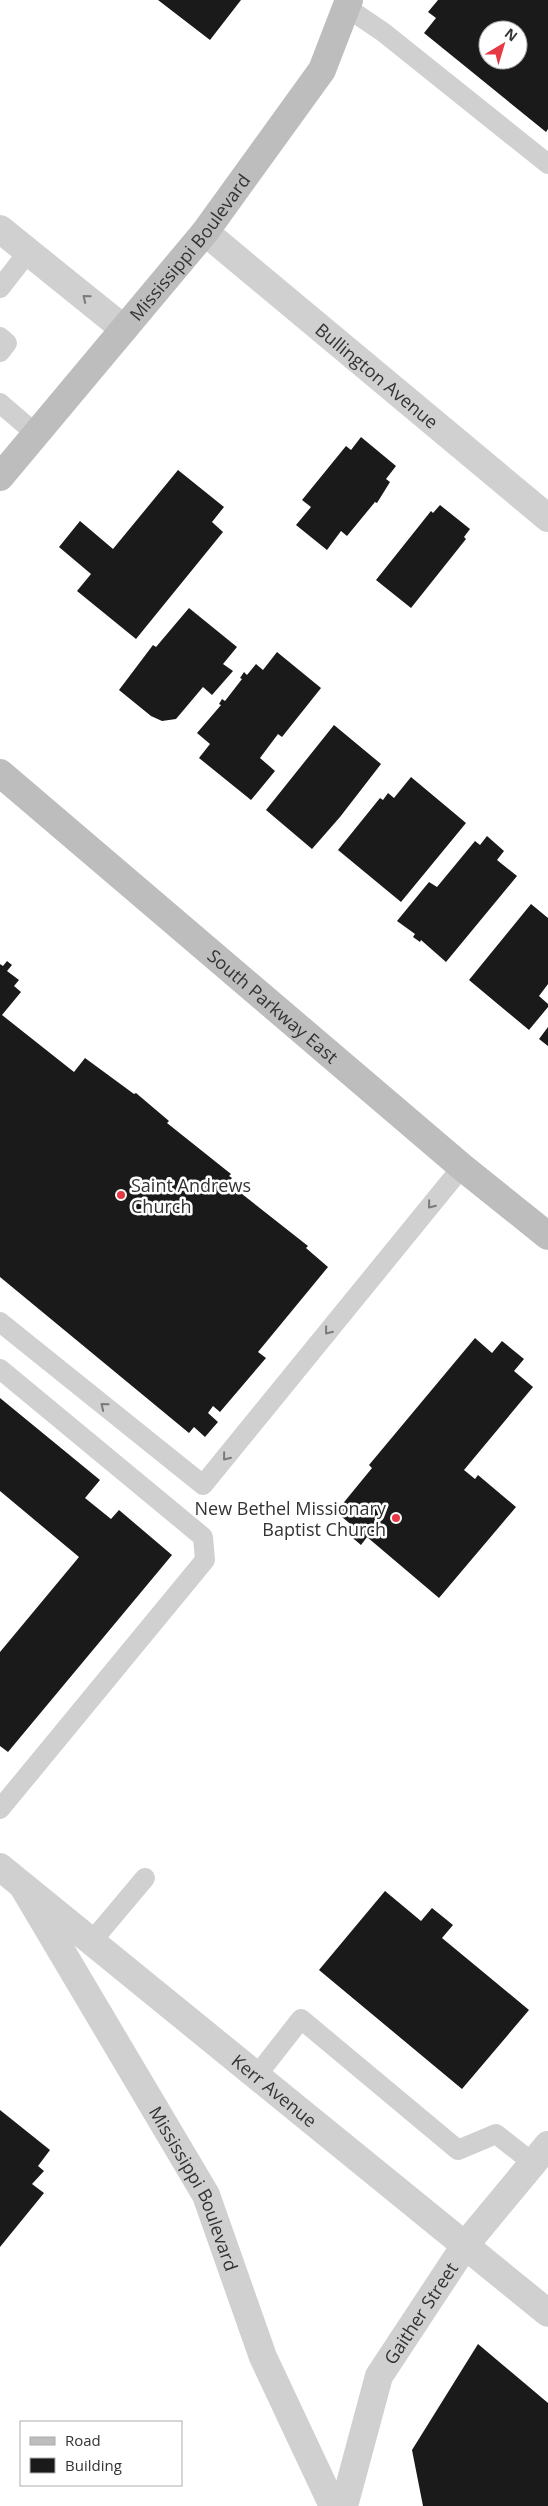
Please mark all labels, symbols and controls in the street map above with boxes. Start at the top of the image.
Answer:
north arrow [478,20,528,70]
text: N [501,23,522,45]
street label: Mississippi Boulevard [124,169,255,326]
one-way arrow [83,296,92,304]
street label: Bullington Avenue [311,317,443,434]
street label: South Parkway East [203,944,343,1068]
place label: Saint Andrews Church [131,1173,251,1218]
marker: Saint Andrews Church [115,1189,127,1201]
one-way arrow [428,1199,437,1208]
one-way arrow [326,1325,334,1334]
one-way arrow [101,1403,110,1412]
one-way arrow [223,1451,231,1460]
place label: New Bethel Missionary Baptist Church [195,1496,387,1541]
marker: New Bethel Missionary Baptist Church [390,1512,402,1524]
street label: Kerr Avenue [227,2049,322,2132]
street label: Mississippi Boulevard [144,2102,244,2274]
street label: Gaither Street [378,2257,463,2369]
legend [20,2421,182,2486]
text: Road [65,2430,101,2450]
text: Building [65,2455,122,2475]

